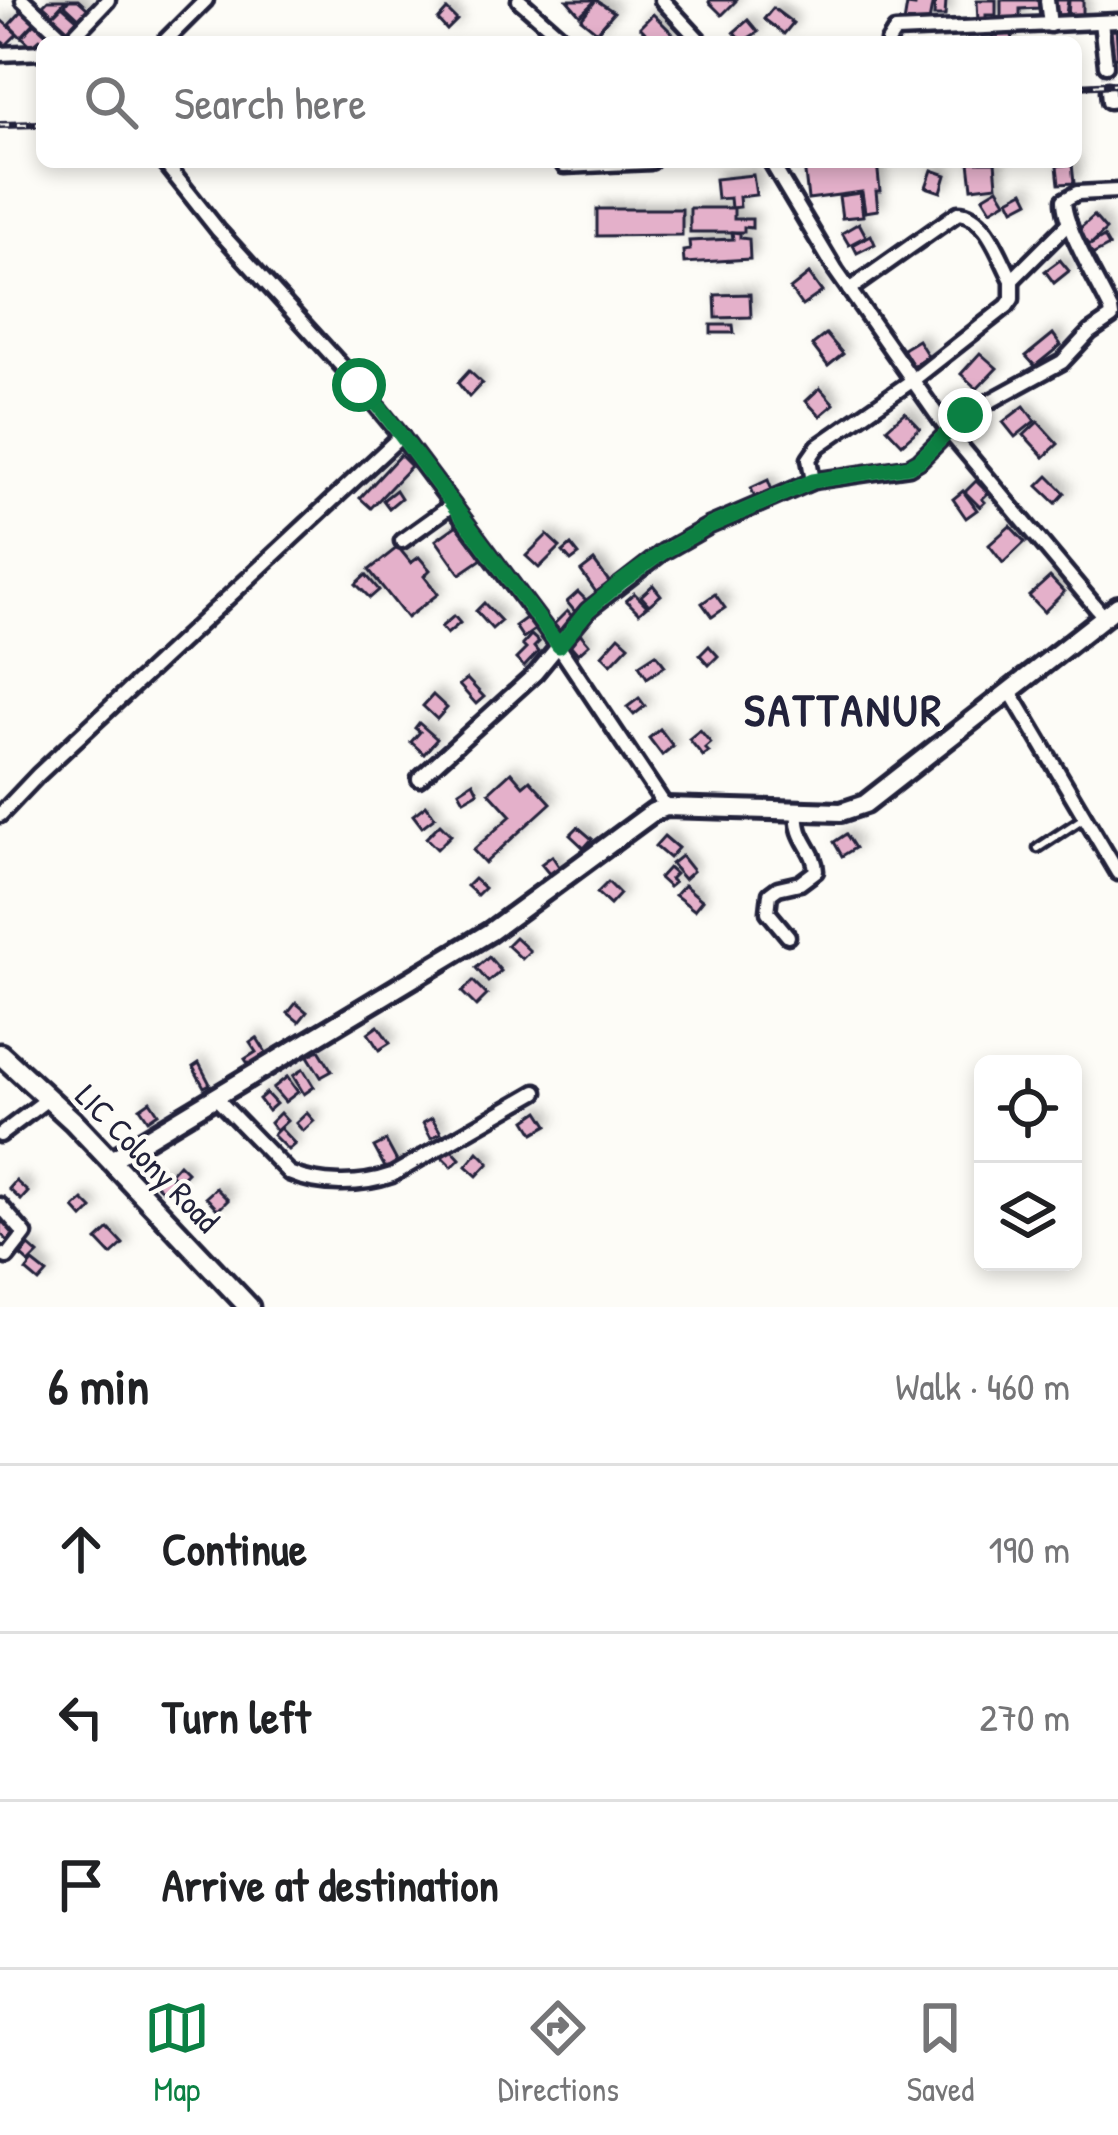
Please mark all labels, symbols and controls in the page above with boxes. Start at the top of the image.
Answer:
search box [36,36,1082,168]
icon: search [78,69,144,135]
text: Search here [174,72,366,133]
route start [332,358,386,412]
route end [938,388,992,442]
district label: SATTANUR [744,679,944,740]
map controls [974,1055,1082,1271]
button: locate [974,1055,1082,1163]
street label: LIC Colony Road [66,1074,230,1242]
button: layers [974,1163,1082,1271]
text: 6 min [48,1351,149,1420]
text: Walk · 460 m [895,1359,1070,1412]
icon: ahead [48,1516,114,1582]
text: Continue [162,1518,307,1579]
text: 190 m [989,1522,1070,1575]
icon: left [48,1684,114,1750]
text: Turn left [162,1686,311,1747]
text: 270 m [979,1690,1070,1743]
icon: arrive [48,1852,114,1918]
text: Arrive at destination [162,1854,499,1915]
tab: Map [144,1995,210,2111]
tab: Directions [498,1995,619,2111]
tab: Saved [907,1995,974,2111]

